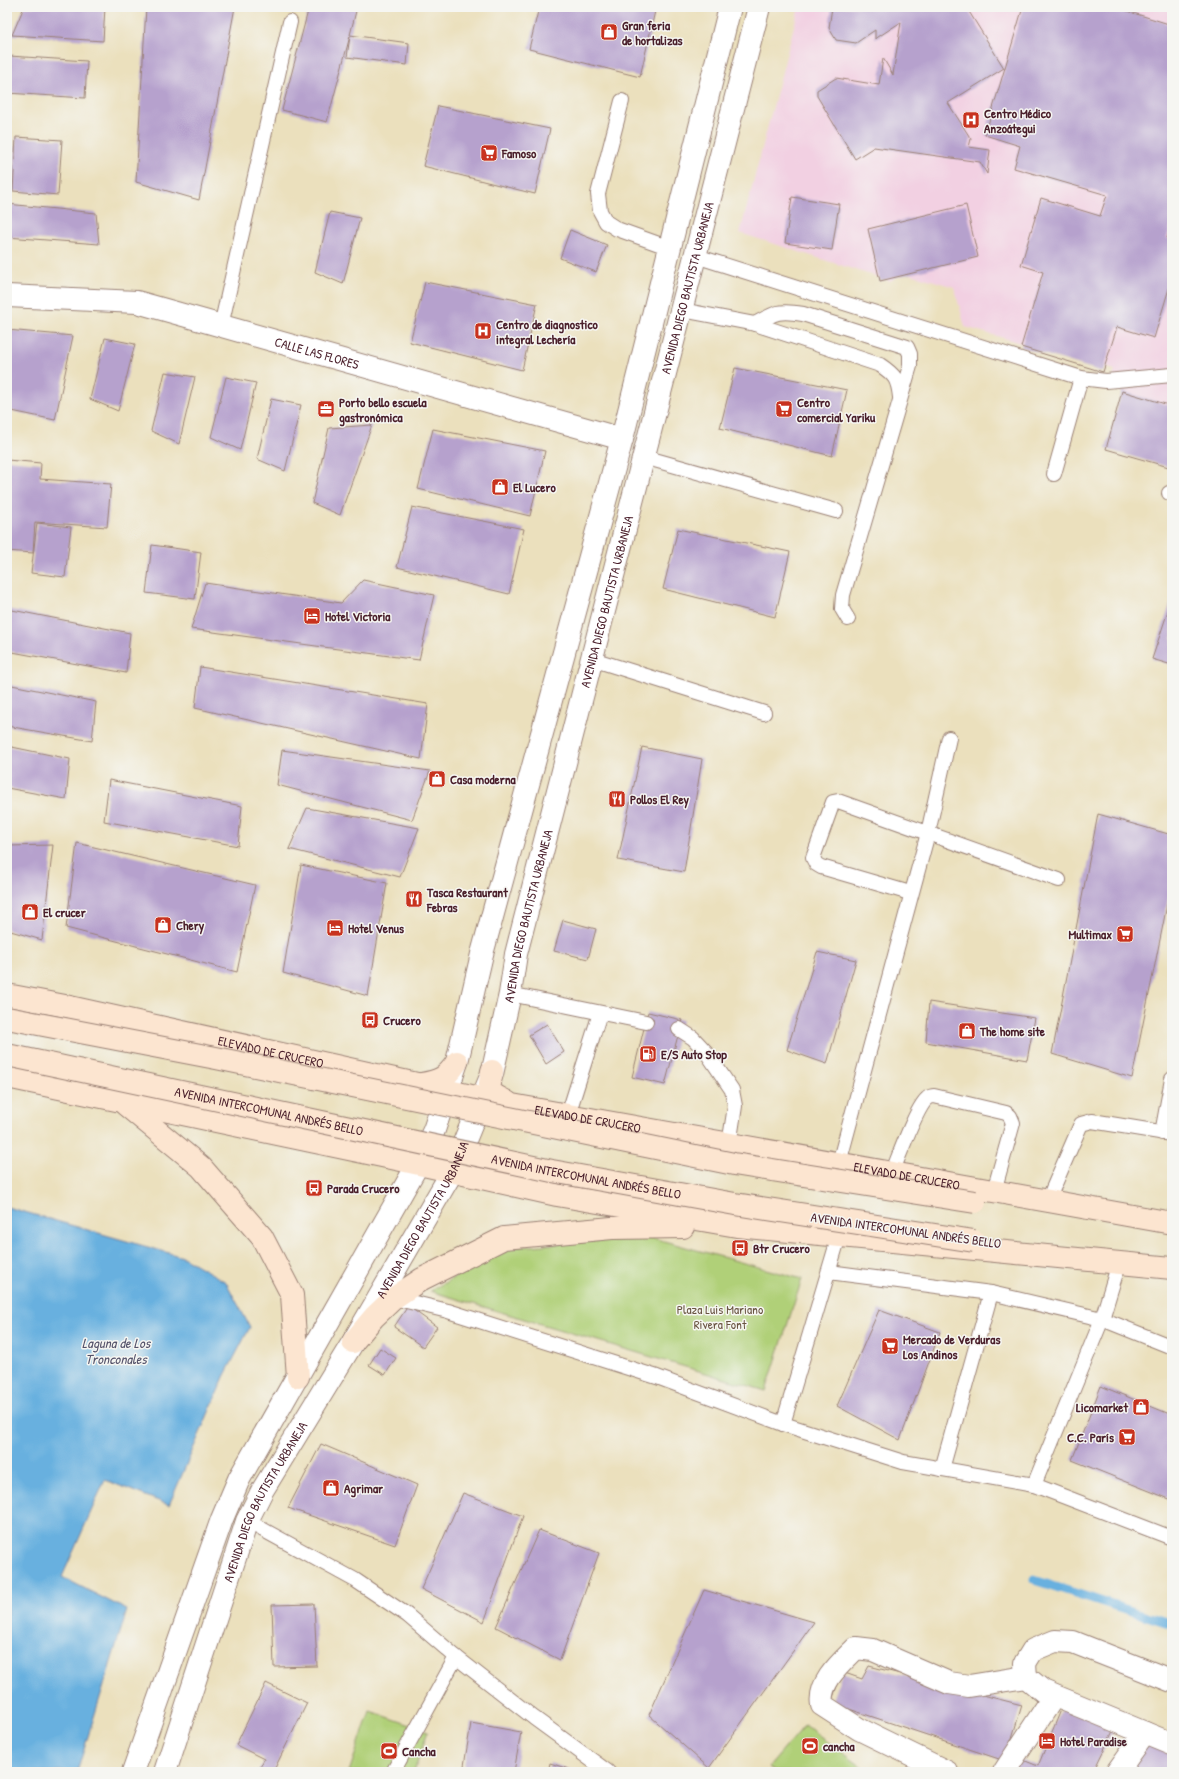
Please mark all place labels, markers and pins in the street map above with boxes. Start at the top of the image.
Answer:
place label: Gran feria de hortalizas [622,16,683,49]
shop icon: Gran feria de hortalizas [599,22,619,42]
place label: Centro Médico Anzoátegui [984,104,1052,138]
hospital icon: Centro Médico Anzoátegui [961,110,981,130]
supermarket icon: Famoso [479,143,499,163]
place label: Famoso [501,144,537,162]
place label: Centro de diagnostico integral Lechería [496,315,599,349]
hospital icon: Centro de diagnostico integral Lechería [473,321,493,341]
place label: Porto bello escuela gastronómica [339,393,428,427]
place label: Centro comercial Yariku [797,393,876,426]
office icon: Porto bello escuela gastronómica [316,399,336,419]
supermarket icon: Centro comercial Yariku [774,399,794,419]
shop icon: El Lucero [490,477,510,497]
place label: El Lucero [513,478,556,496]
hotel icon: Hotel Victoria [302,606,322,626]
place label: Hotel Victoria [325,607,391,625]
shop icon: Casa moderna [427,769,447,789]
place label: Casa moderna [450,770,517,788]
restaurant icon: Pollos El Rey [607,789,627,809]
place label: Pollos El Rey [630,790,690,809]
place label: Tasca Restaurant Febras [426,883,508,916]
restaurant icon: Tasca Restaurant Febras [404,889,424,909]
shop icon: El crucer [20,902,40,922]
place label: El crucer [43,903,87,921]
shop icon: Chery [153,915,173,935]
place label: Chery [176,916,205,935]
hotel icon: Hotel Venus [325,918,345,938]
place label: Hotel Venus [348,919,404,937]
supermarket icon: Multimax [1115,924,1135,944]
place label: Multimax [1068,925,1112,943]
bus stop icon: Crucero [360,1010,380,1030]
place label: Crucero [383,1011,422,1029]
shop icon: The home site [957,1021,977,1041]
place label: The home site [979,1022,1046,1040]
fuel station icon: E/S Auto Stop [638,1044,658,1064]
place label: E/S Auto Stop [661,1045,727,1064]
bus stop icon: Parada Crucero [304,1178,324,1198]
place label: Parada Crucero [327,1179,400,1197]
bus stop icon: Btr Crucero [730,1238,750,1258]
place label: Btr Crucero [753,1239,811,1257]
place label: Mercado de Verduras Los Andinos [903,1330,1000,1363]
supermarket icon: Mercado de Verduras Los Andinos [880,1336,900,1356]
shop icon: Licomarket [1131,1397,1151,1417]
place label: Licomarket [1076,1398,1129,1416]
supermarket icon: C.C. París [1117,1427,1137,1447]
place label: C.C. París [1067,1428,1114,1446]
shop icon: Agrimar [321,1478,341,1498]
place label: Agrimar [344,1479,384,1498]
hotel icon: Hotel Paradise [1037,1731,1057,1751]
place label: Hotel Paradise [1060,1732,1128,1750]
sports icon: cancha [800,1736,820,1756]
place label: cancha [823,1737,856,1755]
sports icon: Cancha [379,1741,399,1761]
place label: Cancha [402,1742,437,1760]

